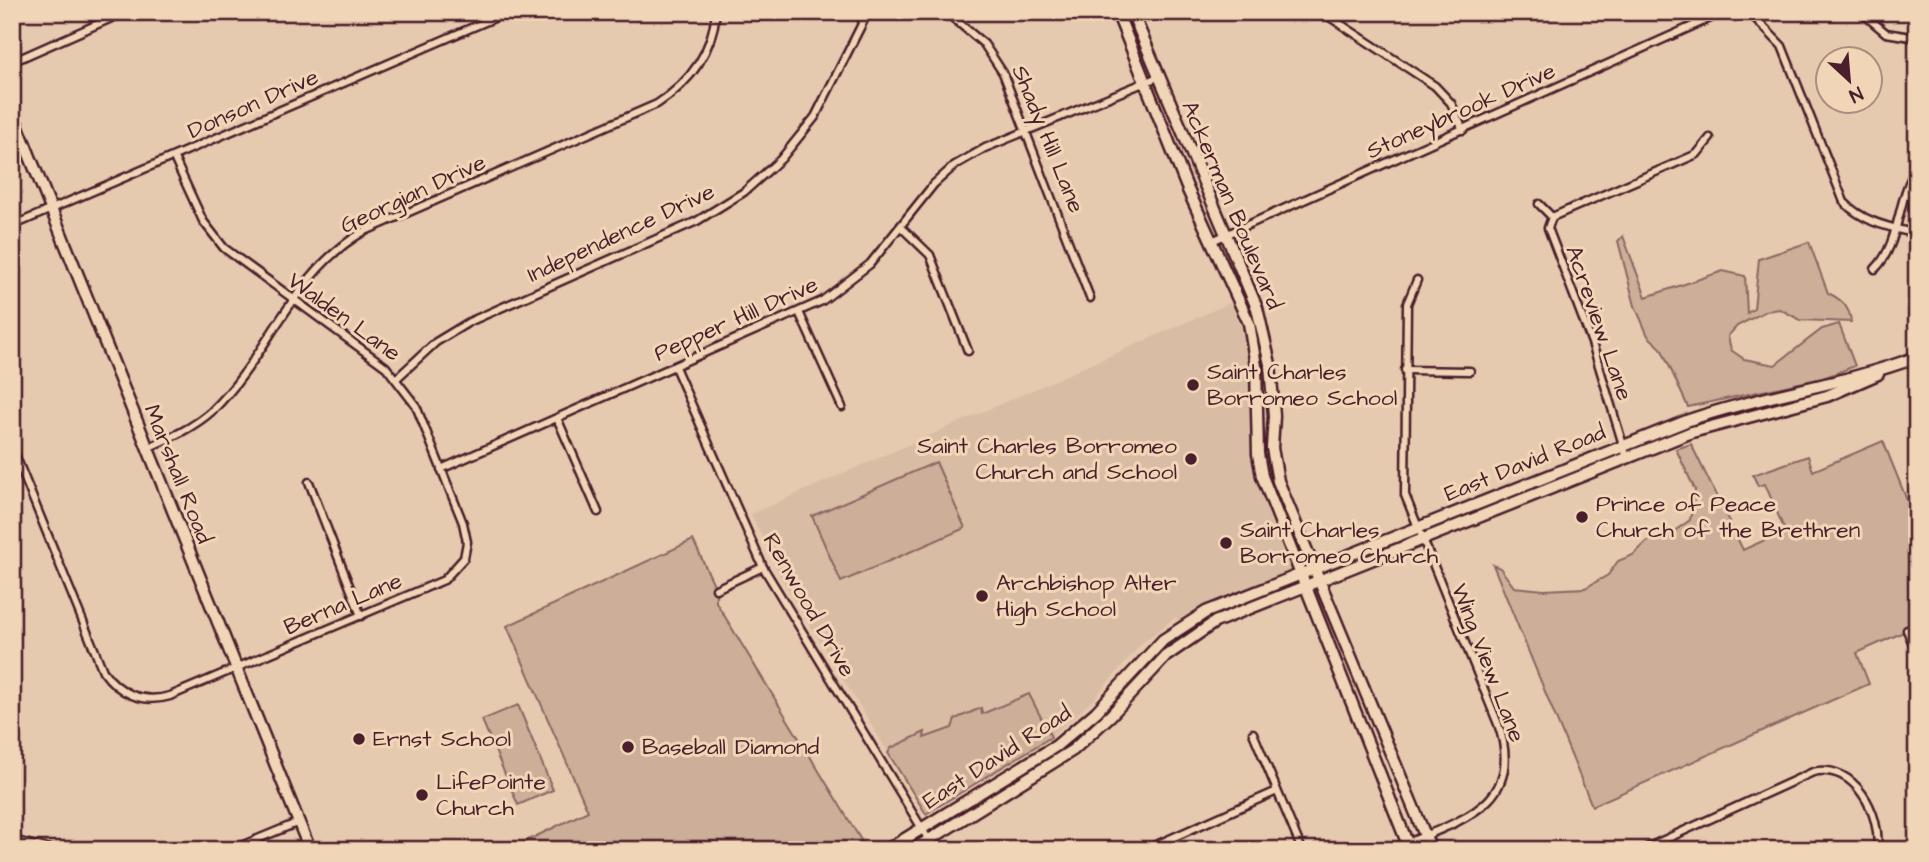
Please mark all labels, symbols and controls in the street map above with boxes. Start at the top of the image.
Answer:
north arrow [1814,46,1884,116]
street label: Stoneybrook Drive [1361,55,1561,168]
street label: Shady Hill Lane [1003,60,1092,218]
street label: Donson Drive [183,61,323,147]
text: N [1844,79,1867,109]
street label: Ackerman Boulevard [1174,96,1291,315]
street label: Georgian Drive [335,146,491,243]
street label: Independence Drive [522,176,720,290]
street label: Acreview Lane [1558,241,1640,405]
street label: Walden Lane [281,265,407,369]
street label: Pepper Hill Drive [649,269,823,369]
place label: Saint Charles Borromeo School [1207,356,1397,414]
marker: Saint Charles Borromeo School [1185,377,1201,393]
street label: Marshall Road [136,400,221,548]
street label: East David Road [1440,416,1611,510]
place label: Saint Charles Borromeo Church and School [917,430,1177,488]
marker: Saint Charles Borromeo Church and School [1183,451,1199,467]
place label: Prince of Peace Church of the Brethren [1596,488,1860,546]
marker: Prince of Peace Church of the Brethren [1574,509,1590,525]
place label: Saint Charles Borromeo Church [1240,514,1439,572]
street label: Renwood Drive [755,527,863,683]
marker: Saint Charles Borromeo Church [1218,535,1234,551]
street label: Berna Lane [279,565,407,643]
place label: Archbishop Alter High School [996,567,1177,626]
street label: Wing View Lane [1442,579,1533,747]
marker: Archbishop Alter High School [974,588,990,604]
street label: East David Road [916,697,1078,817]
place label: Ernst School [373,723,511,755]
marker: Ernst School [351,731,367,747]
place label: Baseball Diamond [642,731,820,763]
marker: Baseball Diamond [620,739,636,755]
place label: LifePointe Church [436,766,546,824]
marker: LifePointe Church [414,787,430,803]

